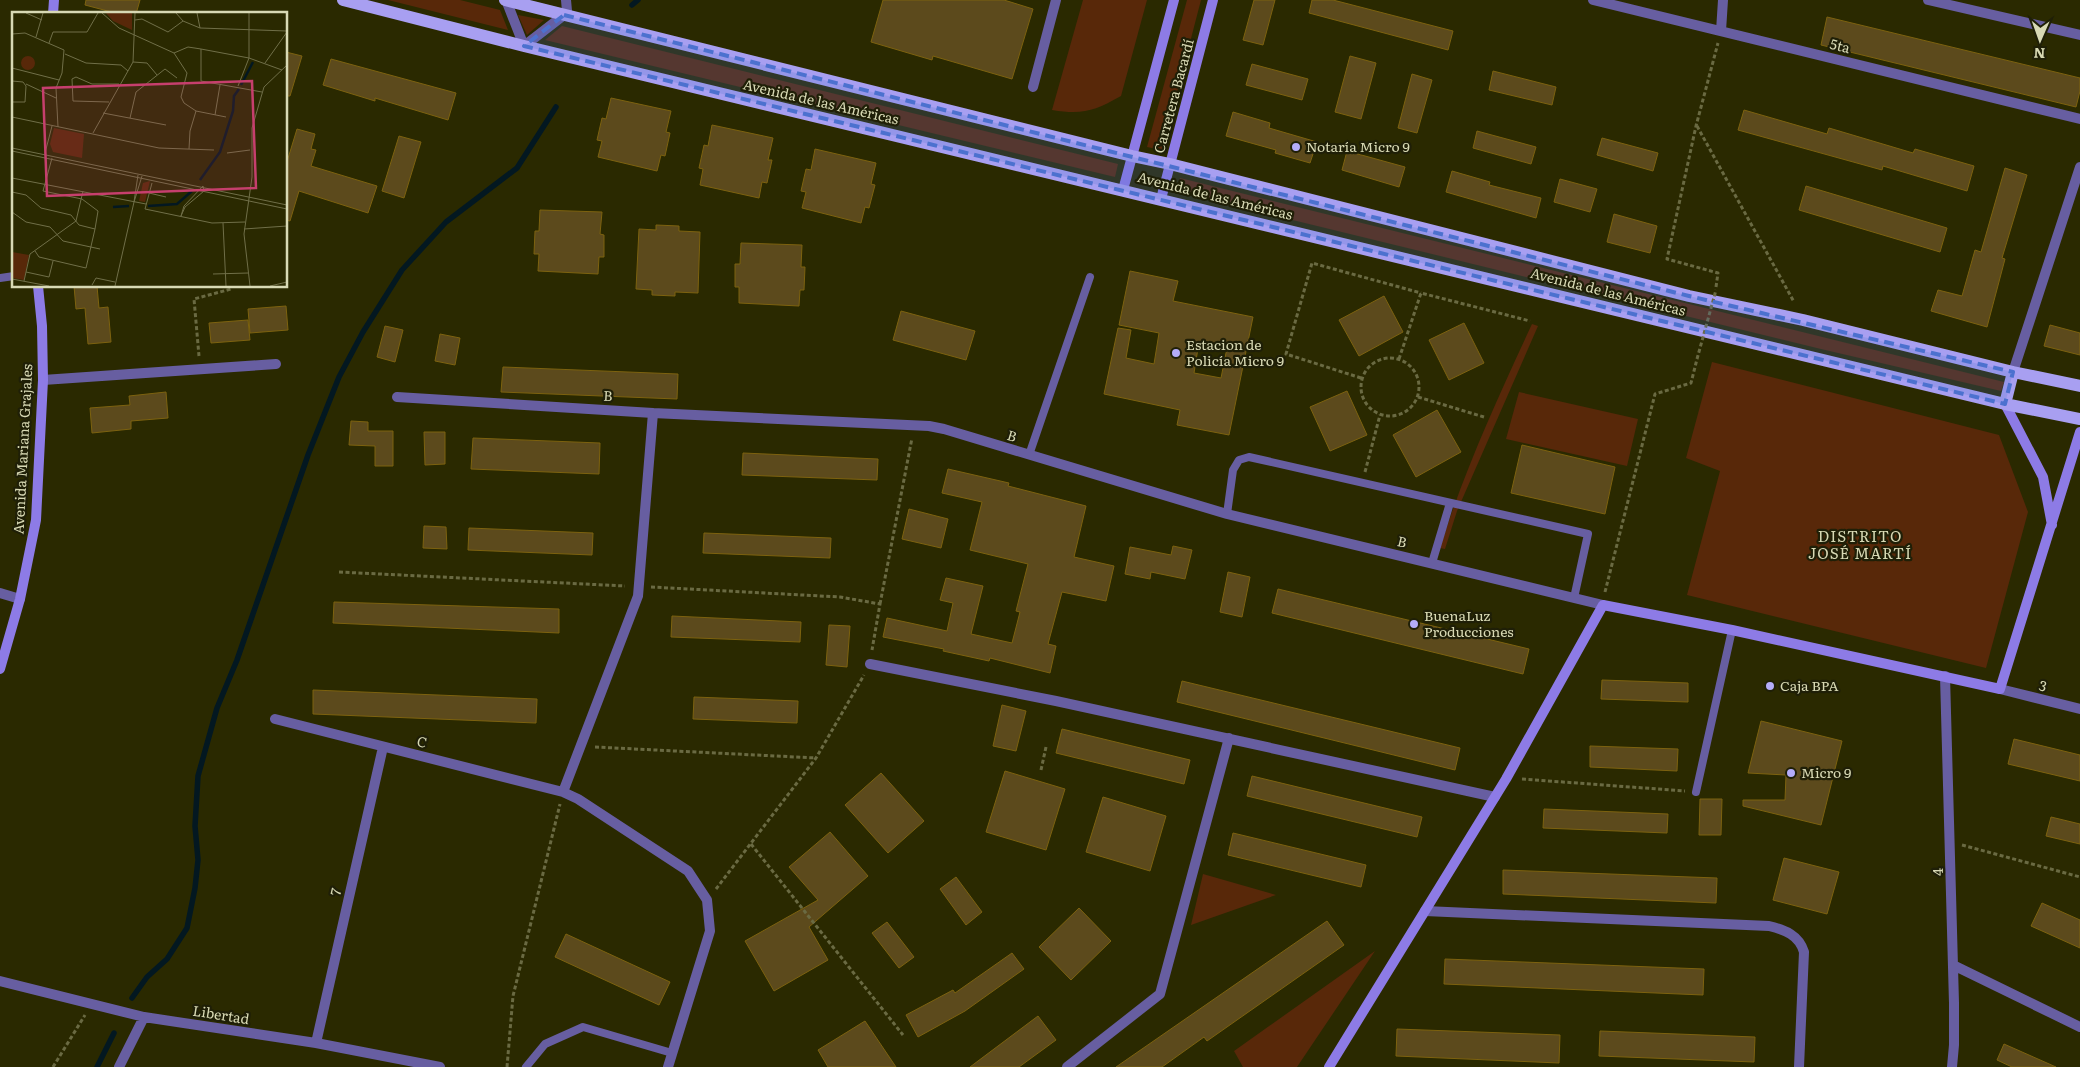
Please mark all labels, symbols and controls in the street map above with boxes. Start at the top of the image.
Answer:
inset map [12,12,288,288]
north arrow [2015,15,2065,65]
street label: 5ta [1828,33,1853,57]
street label: Carretera Bacardí [1148,36,1198,155]
text: N [2033,44,2046,64]
street label: Avenida de las Américas [741,73,901,129]
place label: Notaría Micro 9 [1306,136,1410,156]
marker: Notaría Micro 9 [1290,141,1302,153]
street label: Avenida de las Américas [1136,166,1295,224]
street label: Avenida de las Américas [1529,262,1688,320]
place label: Estacion de Policía Micro 9 [1186,334,1284,370]
marker: Estacion de Policía Micro 9 [1170,347,1182,359]
street label: Avenida Mariana Grajales [8,363,36,535]
street label: B [603,385,613,405]
street label: B [1005,424,1020,446]
district label: DISTRITO JOSÉ MARTÍ [1808,524,1912,564]
street label: B [1395,530,1409,552]
place label: BuenaLuz Producciones [1424,605,1514,641]
marker: BuenaLuz Producciones [1408,618,1420,630]
street label: 3 [2037,674,2049,696]
place label: Caja BPA [1780,675,1839,695]
marker: Caja BPA [1764,680,1776,692]
street label: C [415,730,430,752]
place label: Micro 9 [1801,762,1851,782]
marker: Micro 9 [1785,767,1797,779]
street label: 4 [1927,868,1947,876]
street label: 7 [324,886,346,897]
street label: Libertad [191,1000,251,1028]

